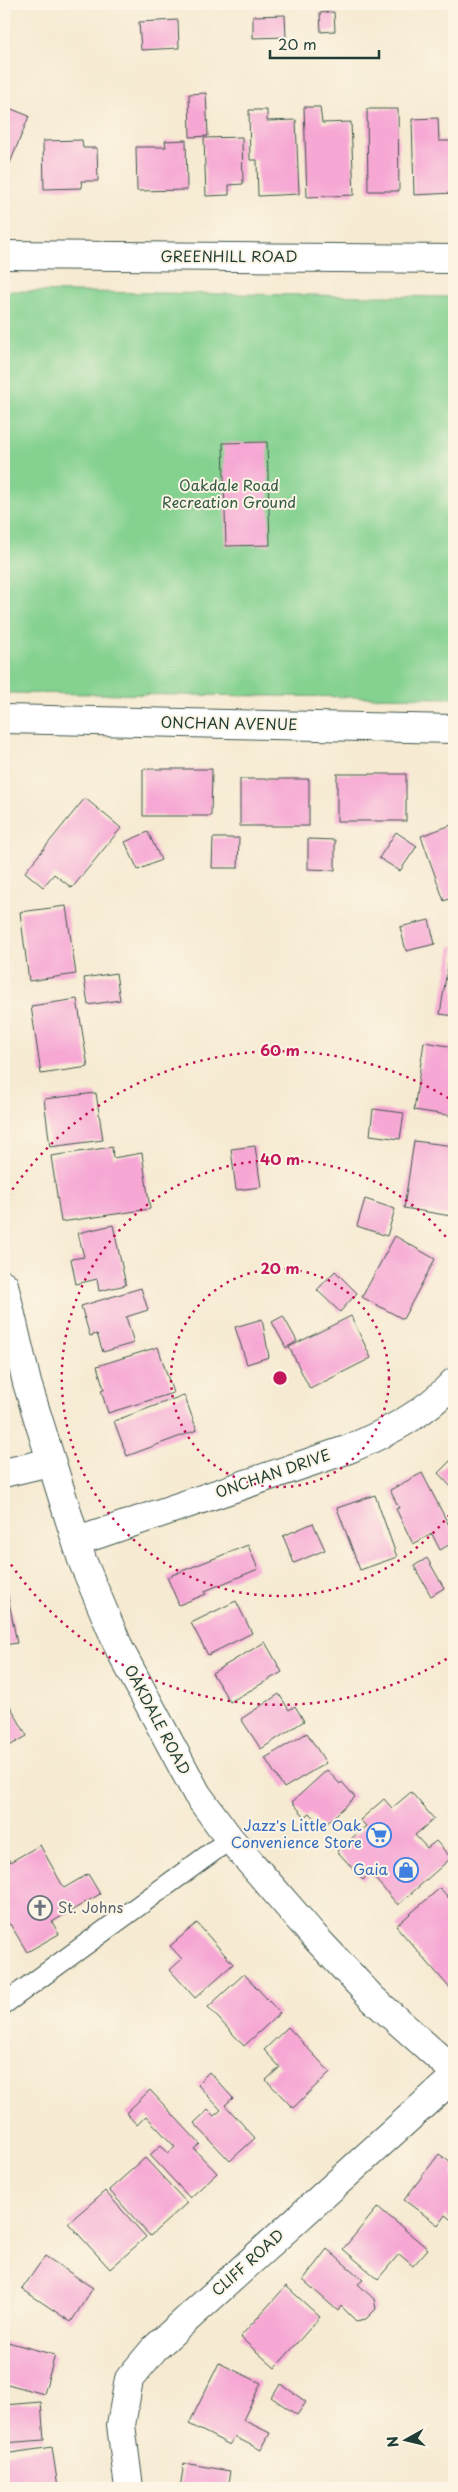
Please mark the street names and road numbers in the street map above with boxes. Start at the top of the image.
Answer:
street label: GREENHILL ROAD [160,244,298,267]
street label: ONCHAN AVENUE [160,710,298,735]
street label: ONCHAN DRIVE [212,1442,333,1503]
street label: OAKDALE ROAD [120,1660,197,1778]
street label: CLIFF ROAD [206,2223,288,2301]

